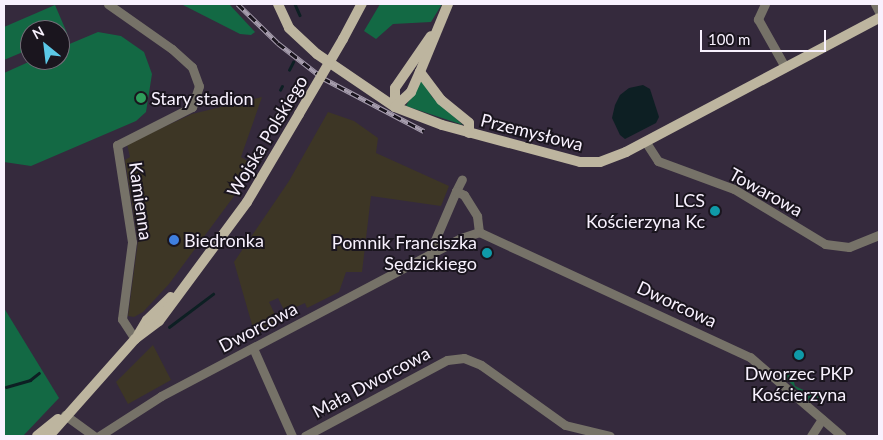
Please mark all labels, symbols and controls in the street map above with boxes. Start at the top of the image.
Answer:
north arrow [20,20,70,70]
scale bar [703,20,829,52]
text: N [29,22,47,42]
text: 100 m [708,30,750,48]
street label: Wojska Polskiego [222,71,312,201]
place label: Stary stadion [151,87,254,109]
marker: Stary stadion [135,92,147,104]
street label: Przemysłowa [479,109,585,155]
street label: Kamienna [125,161,157,241]
street label: Towarowa [725,163,807,221]
place label: LCS Kościerzyna Kc [586,190,705,232]
marker: LCS Kościerzyna Kc [709,205,721,217]
place label: Biedronka [184,229,264,251]
place label: Pomnik Franciszka Sędzickiego [332,232,477,274]
marker: Biedronka [168,234,180,246]
marker: Pomnik Franciszka Sędzickiego [481,247,493,259]
street label: Dworcowa [634,276,720,332]
street label: Dworcowa [215,297,301,357]
street label: Mała Dworcowa [309,342,433,422]
marker: Dworzec PKP Kościerzyna [793,349,805,361]
place label: Dworzec PKP Kościerzyna [745,363,853,406]

